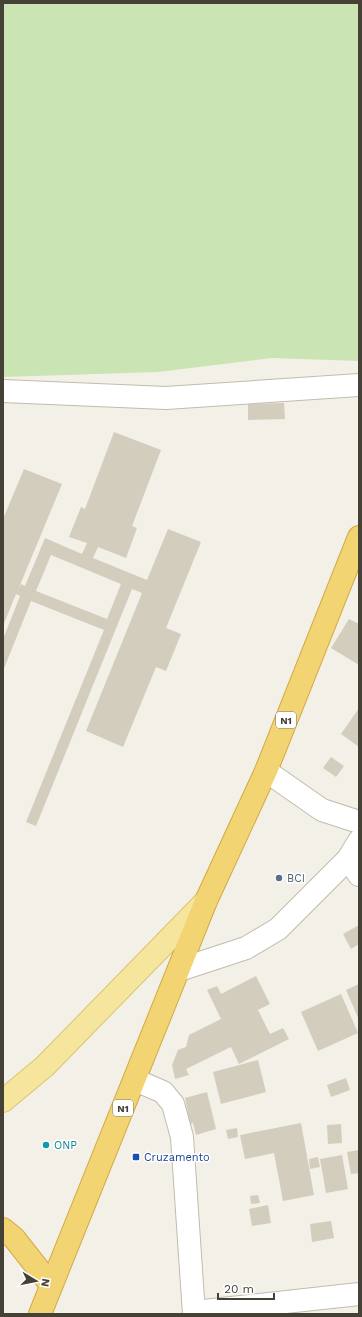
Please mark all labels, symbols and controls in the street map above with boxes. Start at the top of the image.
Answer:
road number: N1 [276,712,296,728]
place label: BCI [287,872,305,885]
marker: BCI [274,873,284,883]
road number: N1 [113,1100,133,1116]
place label: ONP [54,1139,77,1152]
marker: ONP [41,1140,51,1150]
place label: Cruzamento [144,1151,210,1164]
marker: Cruzamento [131,1152,141,1162]
north arrow [16,1261,56,1301]
scale bar [218,1275,274,1301]
text: N [38,1278,52,1288]
text: 20 m [224,1282,254,1296]

